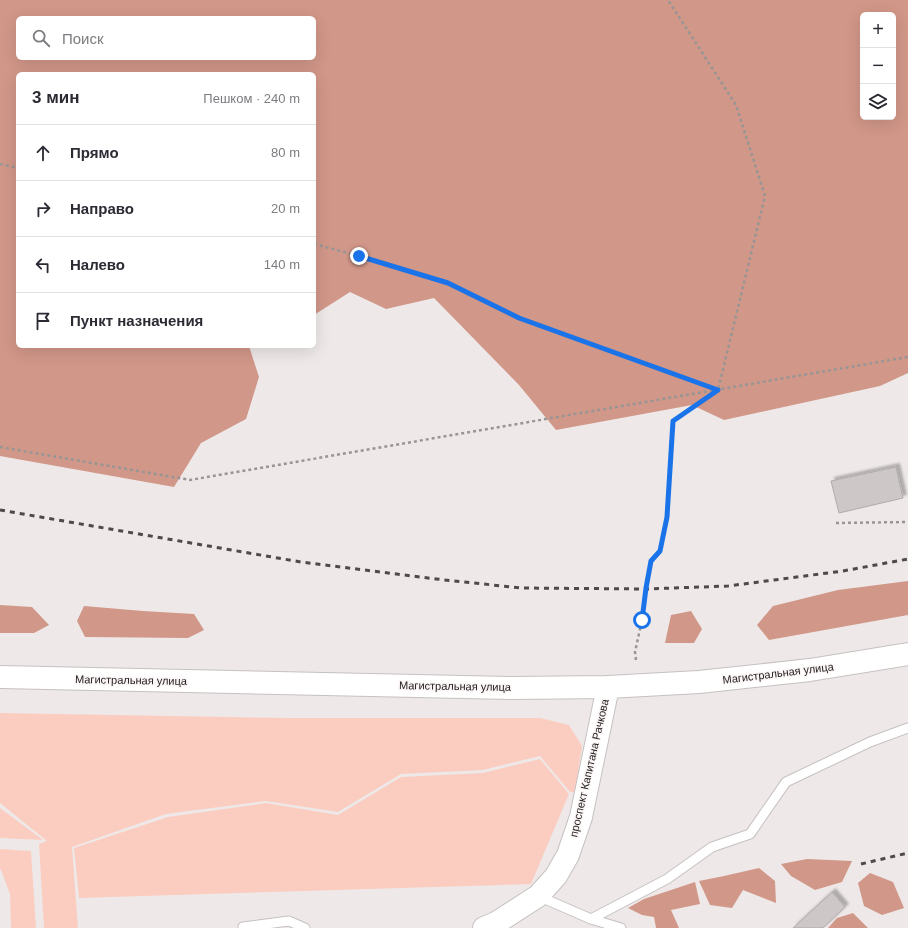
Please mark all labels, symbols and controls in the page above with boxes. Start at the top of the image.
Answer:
map controls [860,12,896,120]
button: + [860,12,896,48]
search box [16,16,316,60]
icon: search [30,27,52,49]
text: Поиск [62,30,104,47]
button: − [860,48,896,84]
button: layers [860,84,896,120]
text: 3 мин [32,88,79,107]
text: Пешком · 240 m [203,91,300,106]
icon: ahead [32,142,54,164]
text: Прямо [70,144,119,161]
text: 80 m [271,145,300,160]
icon: right [32,198,54,220]
text: Направо [70,200,134,217]
text: 20 m [271,201,300,216]
route end [350,247,368,265]
icon: left [32,254,54,276]
text: Налево [70,256,125,273]
text: 140 m [264,257,300,272]
icon: arrive [32,310,54,332]
text: Пункт назначения [70,312,203,329]
route start [633,611,651,629]
street label: Магистральная улица [722,660,835,686]
street label: Магистральная улица [75,673,188,687]
street label: Магистральная улица [399,679,512,693]
street label: проспект Капитана Рачкова [567,697,611,838]

